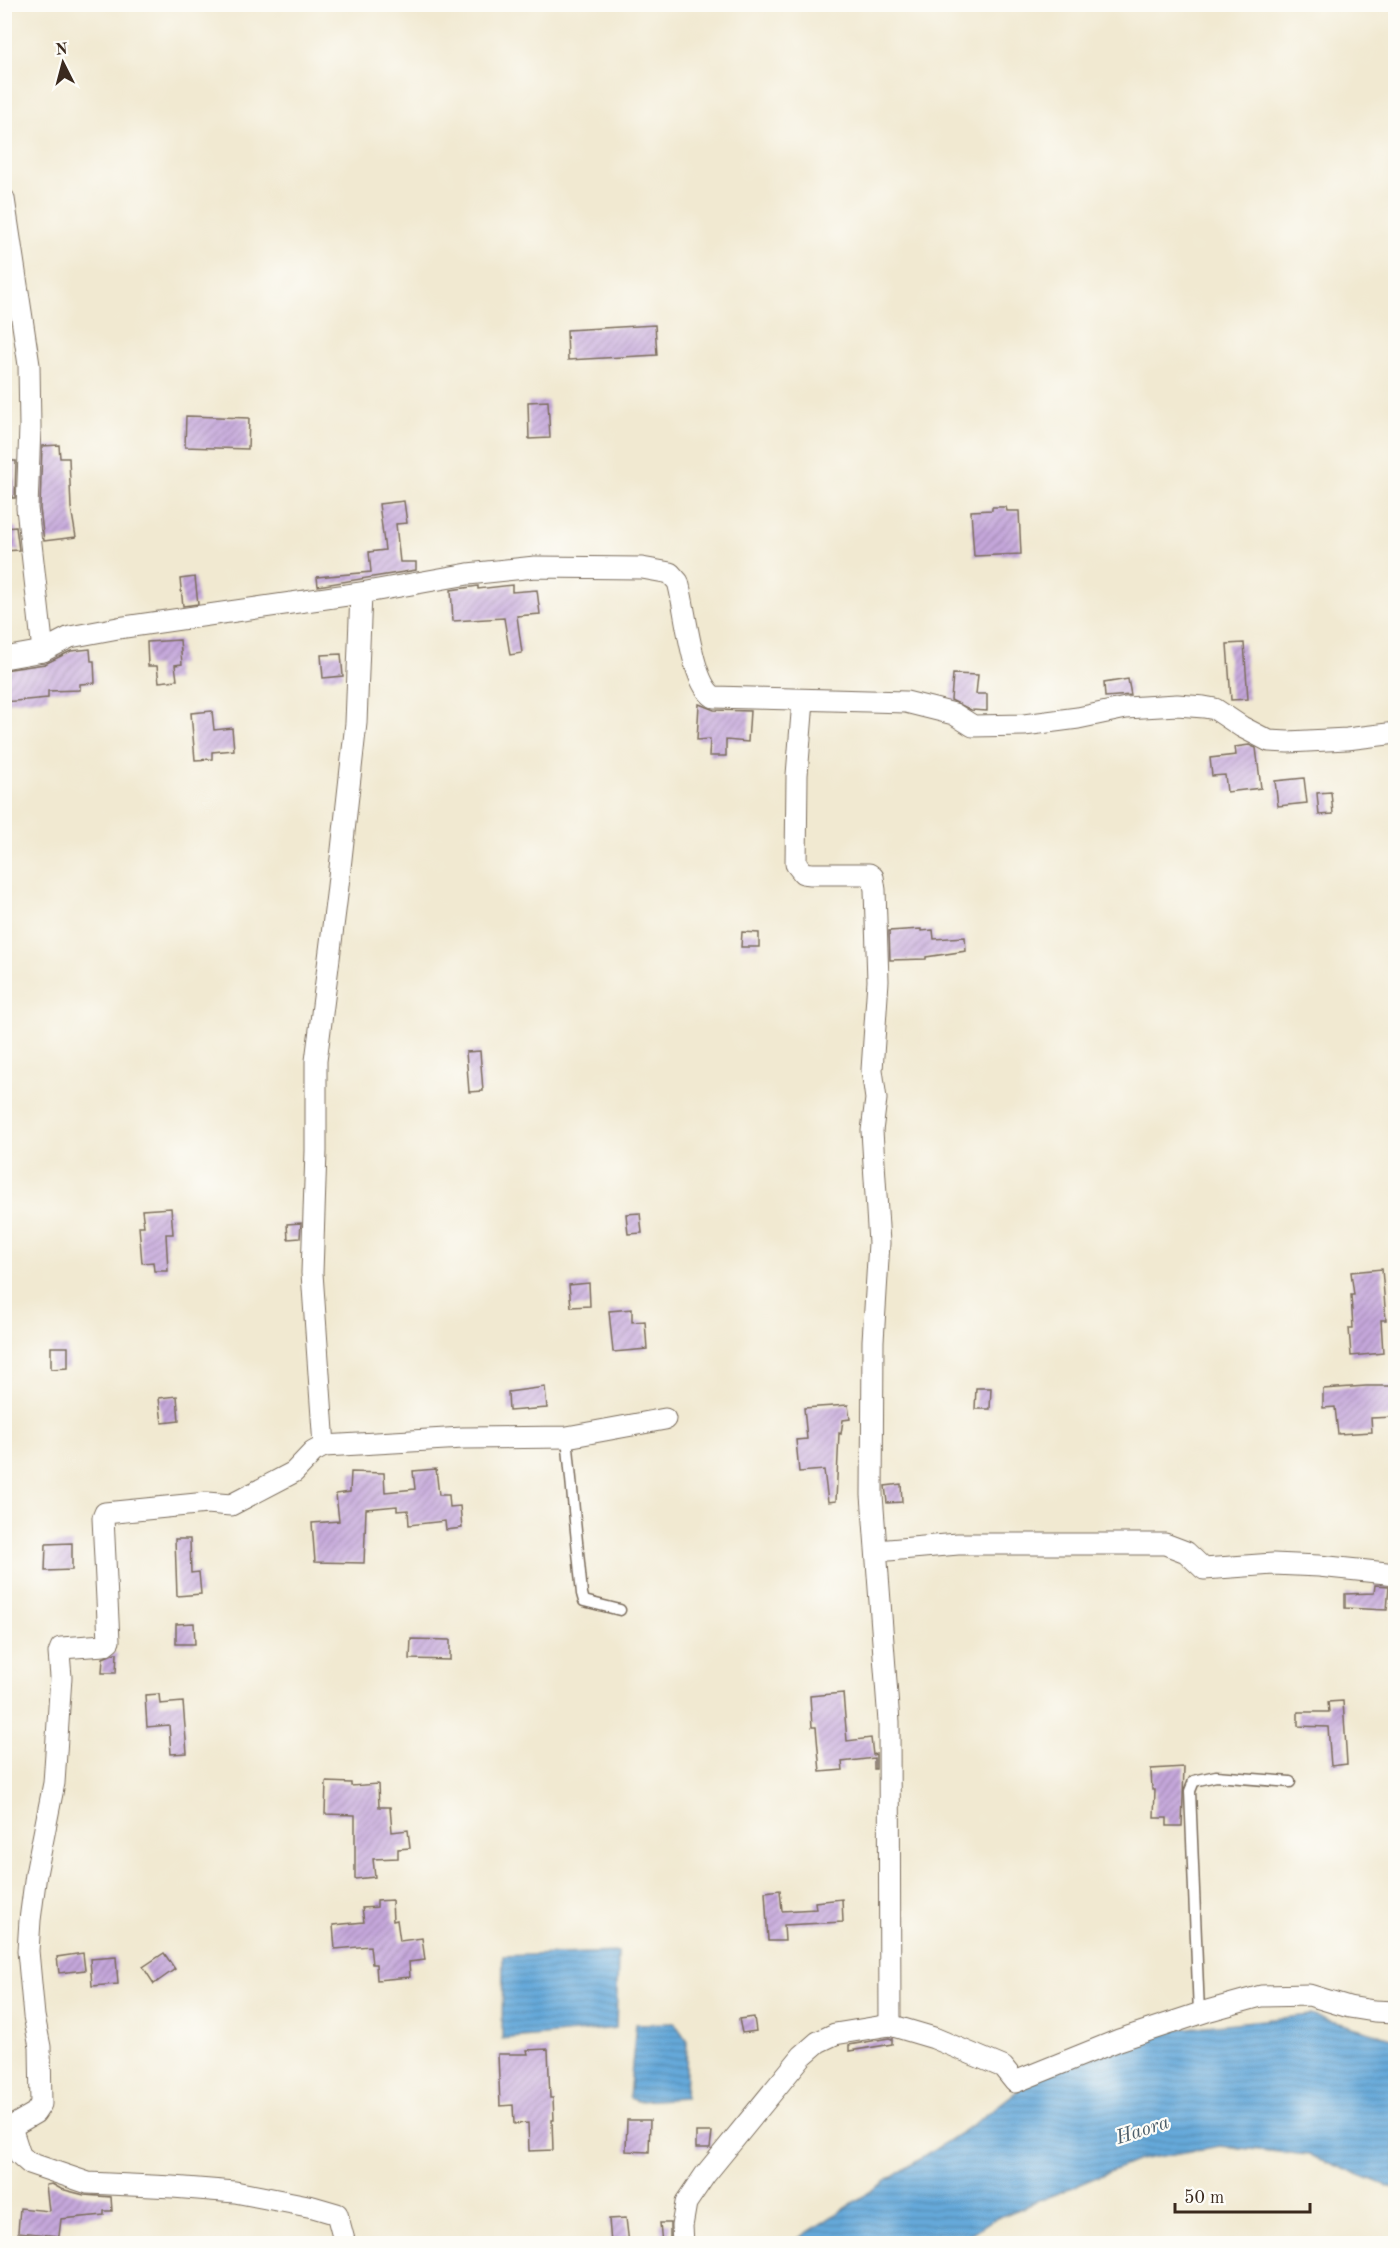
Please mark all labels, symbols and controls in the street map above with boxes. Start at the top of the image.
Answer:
north arrow [33,33,93,93]
text: N [55,41,69,59]
water label: Haora [1112,2113,1172,2149]
scale bar [1175,2176,1310,2214]
text: 50 m [1184,2189,1224,2207]

